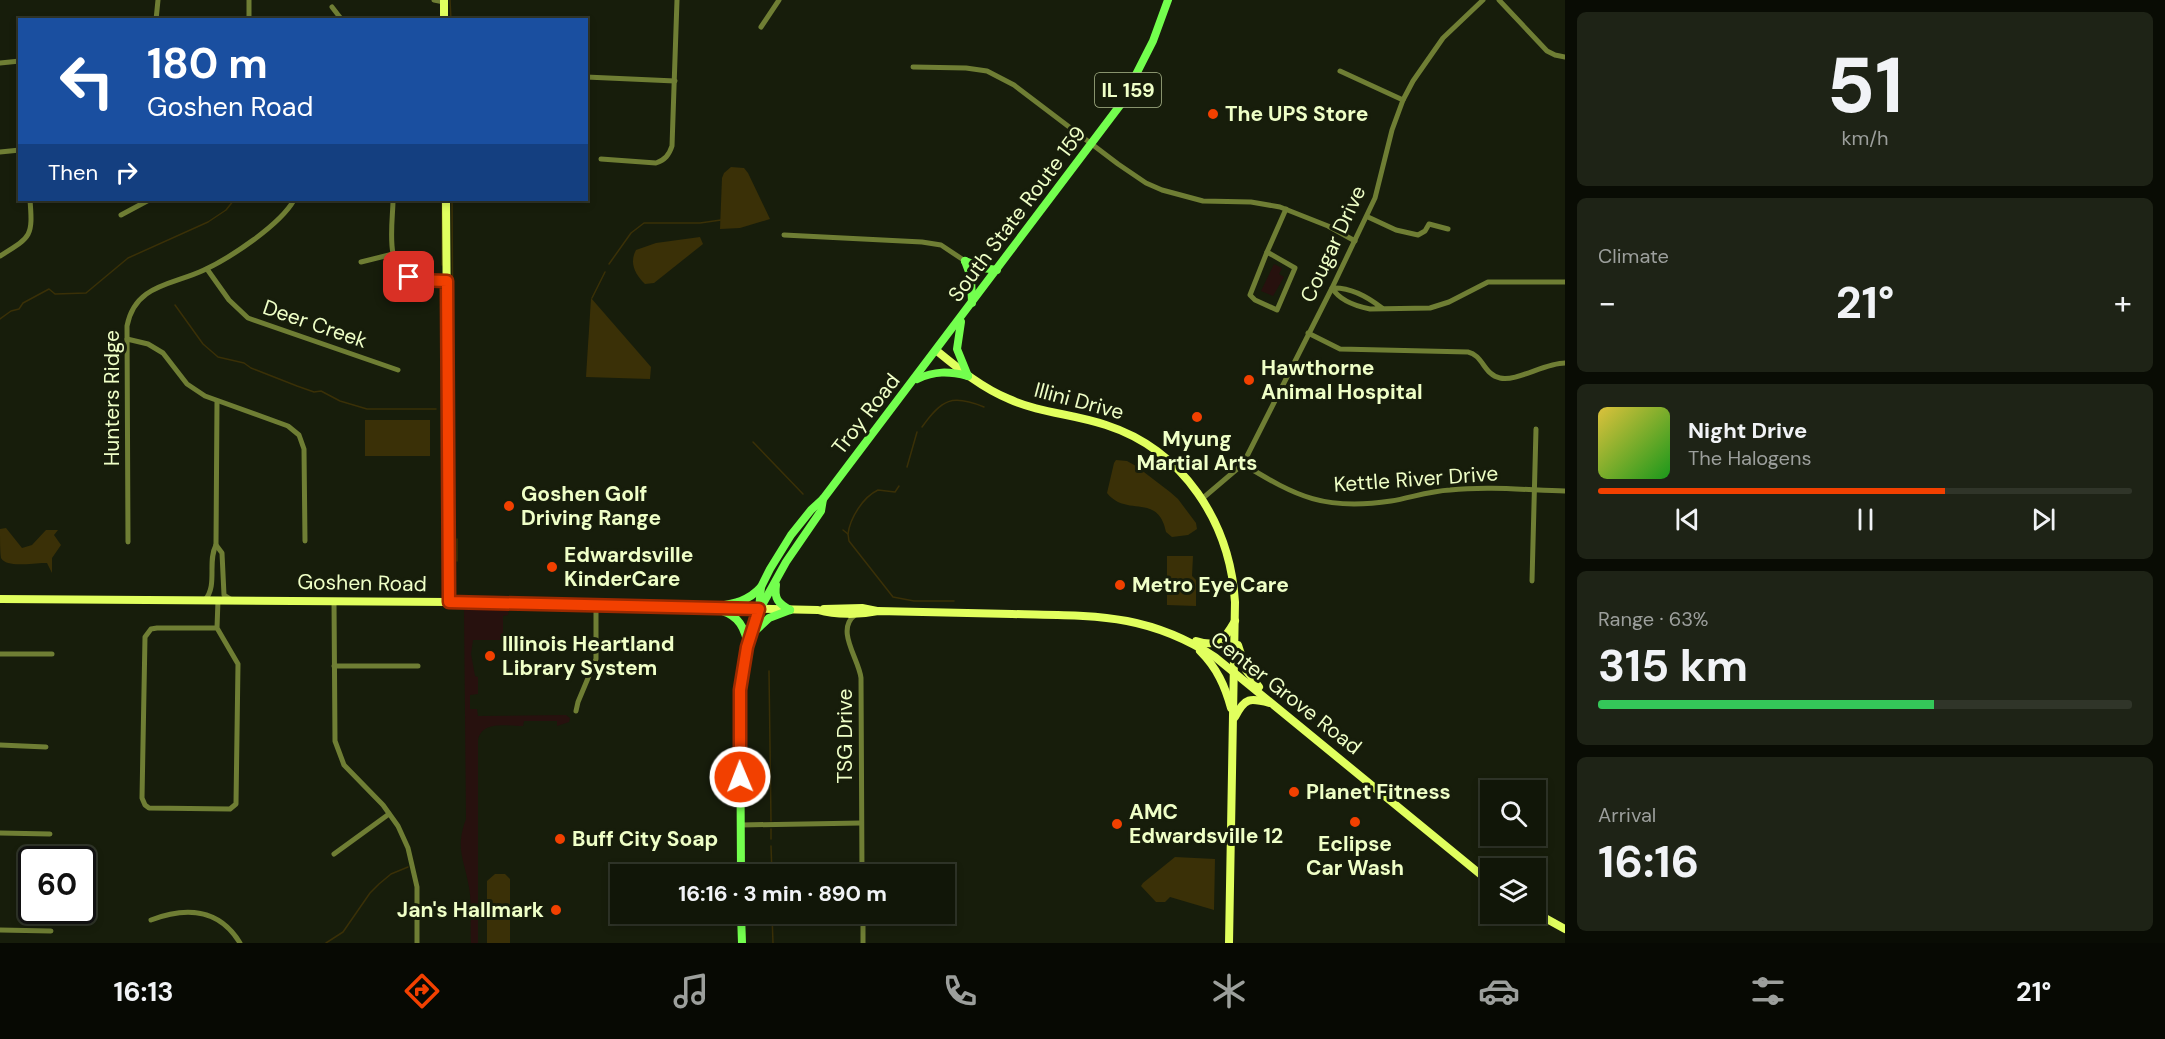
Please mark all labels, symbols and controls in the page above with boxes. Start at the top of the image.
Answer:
text: 51 [1827,35,1903,136]
text: 180 m [147,36,268,91]
icon: left [48,42,126,120]
road number: IL 159 [1095,73,1161,107]
text: Goshen Road [147,89,313,124]
place label: The UPS Store [1225,100,1368,128]
marker: The UPS Store [1206,107,1220,121]
street label: South State Route 159 [942,120,1092,308]
text: km/h [1841,125,1889,151]
icon: right [110,156,143,189]
text: Then [48,158,98,187]
street label: Cougar Drive [1294,181,1372,307]
text: Climate [1598,243,1669,269]
pin [383,251,434,302]
icon: arrive [392,260,425,293]
text: 21° [1836,273,1894,332]
text: − [1598,281,1616,324]
text: + [2114,281,2132,324]
street label: Deer Creek [259,293,371,355]
street label: Hunters Ridge [98,330,126,466]
place label: Hawthorne Animal Hospital [1261,354,1423,406]
street label: Troy Road [826,368,906,460]
marker: Hawthorne Animal Hospital [1242,373,1256,387]
street label: Illini Drive [1031,376,1127,426]
marker: Myung Martial Arts [1190,410,1204,424]
text: Night Drive [1688,416,1807,445]
place label: Myung Martial Arts [1137,425,1257,477]
text: The Halogens [1688,445,1811,471]
street label: Kettle River Drive [1333,459,1499,499]
place label: Goshen Golf Driving Range [521,480,661,532]
marker: Goshen Golf Driving Range [502,499,516,513]
icon: previous [1671,503,1704,536]
icon: pause [1849,503,1882,536]
icon: next [2027,503,2060,536]
place label: Edwardsville KinderCare [564,541,693,593]
marker: Edwardsville KinderCare [545,560,559,574]
street label: Goshen Road [297,568,427,598]
place label: Metro Eye Care [1132,571,1289,599]
marker: Metro Eye Care [1113,578,1127,592]
text: Range · 63% [1598,606,1708,632]
street label: Center Grove Road [1205,625,1367,761]
place label: Illinois Heartland Library System [502,630,675,682]
text: 315 km [1598,636,1748,695]
marker: Illinois Heartland Library System [483,649,497,663]
street label: TSG Drive [831,689,859,783]
position arrow [708,745,772,809]
place label: Planet Fitness [1306,778,1451,806]
map controls [1480,780,1546,924]
button: search [1480,780,1546,846]
marker: Planet Fitness [1287,785,1301,799]
place label: AMC Edwardsville 12 [1129,798,1283,850]
text: Arrival [1598,802,1656,828]
marker: Eclipse Car Wash [1348,815,1362,829]
marker: AMC Edwardsville 12 [1110,817,1124,831]
place label: Buff City Soap [572,825,718,853]
place label: Eclipse Car Wash [1306,830,1404,882]
marker: Buff City Soap [553,832,567,846]
text: 16:16 [1598,832,1699,891]
speed limit sign: 60 [18,846,96,924]
button: layers [1480,858,1546,924]
text: 16:16 · 3 min · 890 m [678,879,887,908]
place label: Jan's Hallmark [397,896,544,924]
marker: Jan's Hallmark [549,903,563,917]
icon: directions [401,970,443,1012]
icon: music [670,970,712,1012]
icon: phone [939,970,981,1012]
icon: climate [1208,970,1250,1012]
icon: car [1478,970,1520,1012]
icon: filters [1747,970,1789,1012]
text: 16:13 [114,974,174,1009]
text: 21° [2016,974,2051,1009]

